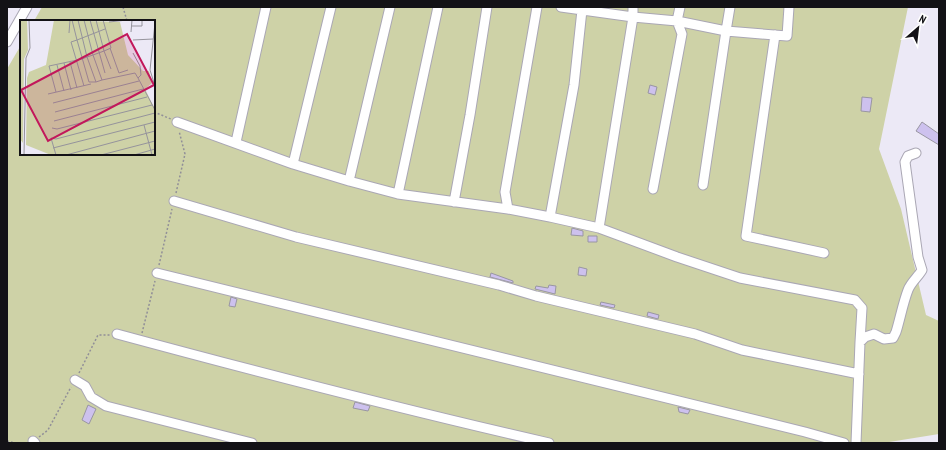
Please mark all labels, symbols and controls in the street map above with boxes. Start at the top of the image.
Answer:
north arrow [898,8,938,48]
text: N [917,12,929,27]
inset map [20,20,155,155]

